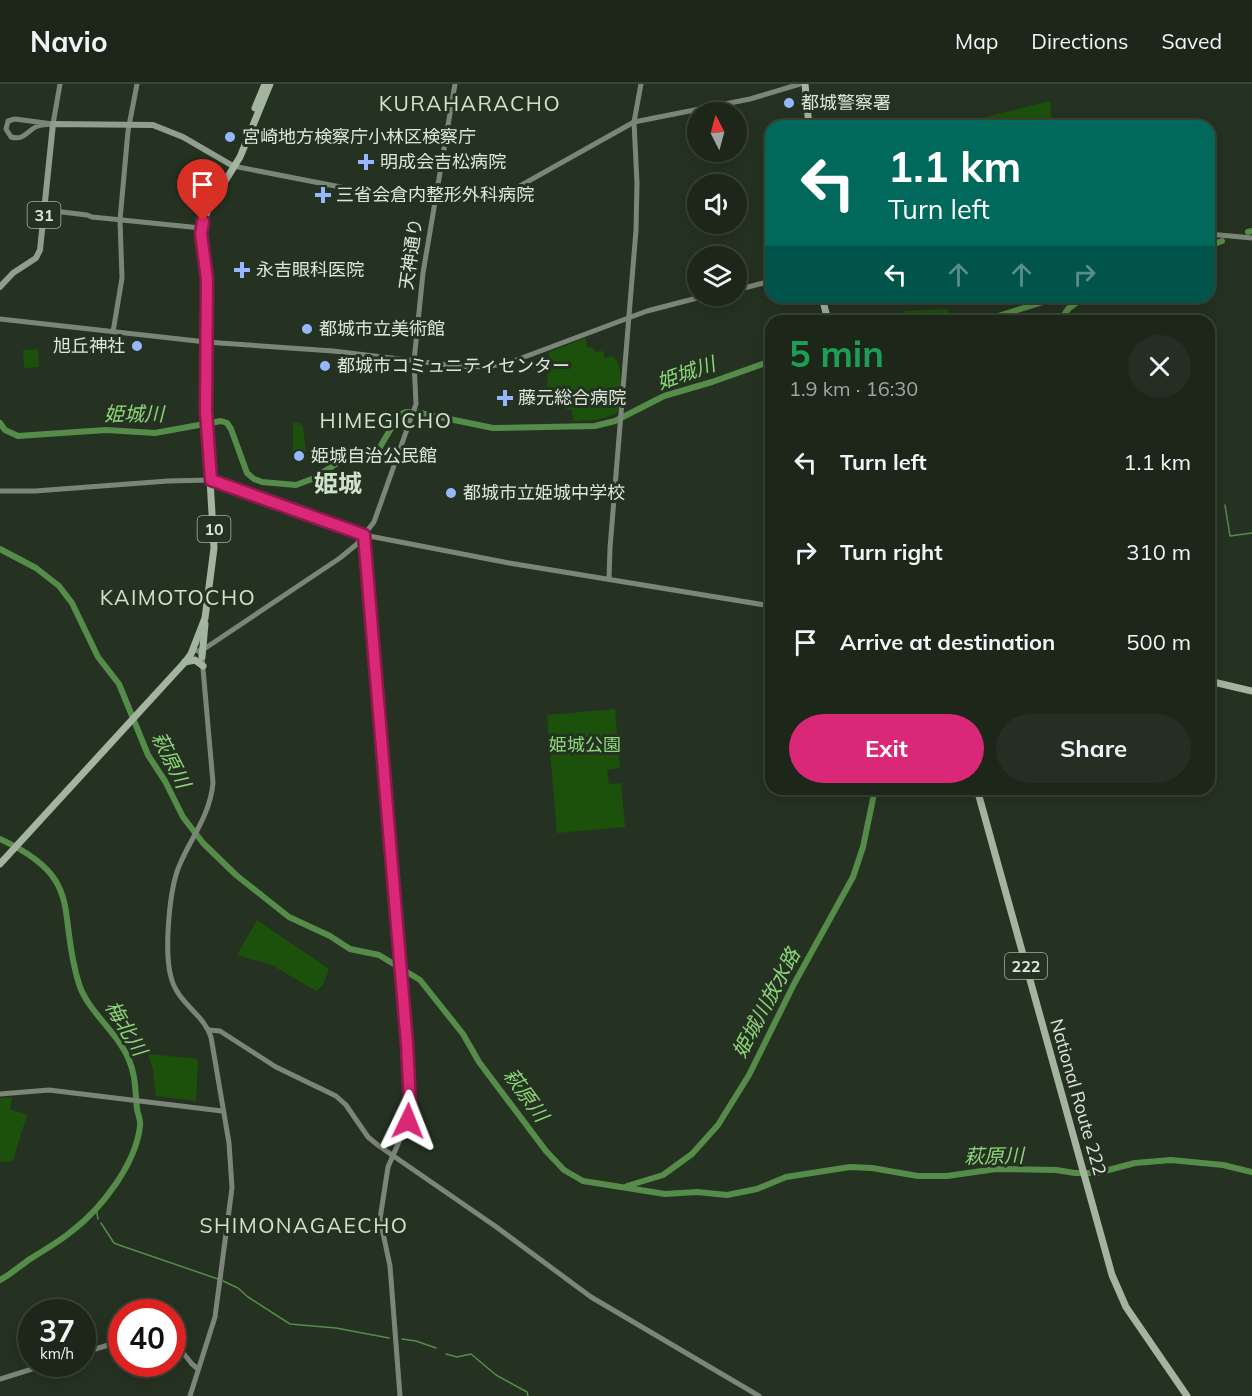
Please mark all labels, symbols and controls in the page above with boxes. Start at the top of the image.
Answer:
text: Navio [30,24,107,59]
text: Map [955,28,998,54]
text: Directions [1031,28,1128,54]
text: Saved [1161,28,1222,54]
district label: KURAHARACHO [379,90,561,116]
place label: 都城警察署 [801,91,891,114]
marker: 都城警察署 [782,96,796,110]
north arrow [687,102,747,162]
map controls [687,102,747,306]
place label: 宮崎地方検察庁小林区検察庁 [242,125,476,148]
marker: 宮崎地方検察庁小林区検察庁 [223,130,237,144]
text: 1.1 km [888,140,1021,193]
icon: left [789,144,867,222]
place label: 明成会吉松病院 [380,150,506,173]
marker: 明成会吉松病院 [357,153,375,171]
pin [177,159,228,221]
icon: arrive [186,168,219,201]
button: sound [687,174,747,234]
place label: 三省会倉内整形外科病院 [336,183,534,206]
marker: 三省会倉内整形外科病院 [314,186,332,204]
text: Turn left [888,192,990,226]
road number: 31 [28,202,60,228]
street label: 天神通り [394,217,427,291]
button: layers [687,246,747,306]
place label: 永吉眼科医院 [256,258,364,281]
icon: left [879,258,912,291]
icon: ahead [942,258,975,291]
icon: ahead [1005,258,1038,291]
icon: right [1068,258,1101,291]
marker: 永吉眼科医院 [233,261,251,279]
place label: 都城市立美術館 [319,317,445,340]
marker: 都城市立美術館 [300,322,314,336]
text: 5 min [789,331,884,376]
place label: 旭丘神社 [53,334,125,357]
button: close [1128,335,1191,398]
marker: 旭丘神社 [130,339,144,353]
water label: 姫城川 [653,350,720,394]
place label: 都城市コミュニティセンター [337,354,570,377]
marker: 都城市コミュニティセンター [318,359,332,373]
text: 1.9 km · 16:30 [789,376,918,401]
place label: 藤元総合病院 [518,386,626,409]
marker: 藤元総合病院 [496,389,514,407]
water label: 姫城川 [104,401,166,426]
district label: HIMEGICHO [320,407,452,433]
place label: 姫城自治公民館 [311,444,437,467]
icon: left [789,446,822,479]
text: Turn left [840,448,927,476]
text: 1.1 km [1123,448,1191,476]
marker: 姫城自治公民館 [292,449,306,463]
district label: 姫城 [314,468,362,498]
place label: 都城市立姫城中学校 [463,481,625,504]
marker: 都城市立姫城中学校 [444,486,458,500]
road number: 10 [198,516,230,542]
icon: right [789,536,822,569]
text: Turn right [840,538,943,566]
text: 310 m [1126,538,1191,566]
district label: KAIMOTOCHO [100,584,256,610]
icon: arrive [789,626,822,659]
text: Arrive at destination [840,628,1055,656]
text: 500 m [1126,628,1191,656]
button: Exit [789,714,984,783]
button: Share [996,714,1191,783]
water label: 萩原川 [147,727,197,794]
park label: 姫城公園 [549,733,621,756]
water label: 姫城川放水路 [726,942,806,1062]
road number: 222 [1005,953,1047,979]
water label: 梅北川 [100,996,154,1062]
street label: National Route 222 [1045,1016,1112,1178]
water label: 萩原川 [499,1063,555,1128]
position arrow [376,1089,440,1153]
water label: 萩原川 [964,1142,1026,1169]
district label: SHIMONAGAECHO [200,1212,408,1238]
speed limit sign: 40 [108,1299,186,1377]
text: 37 [39,1312,75,1350]
text: km/h [40,1344,74,1363]

